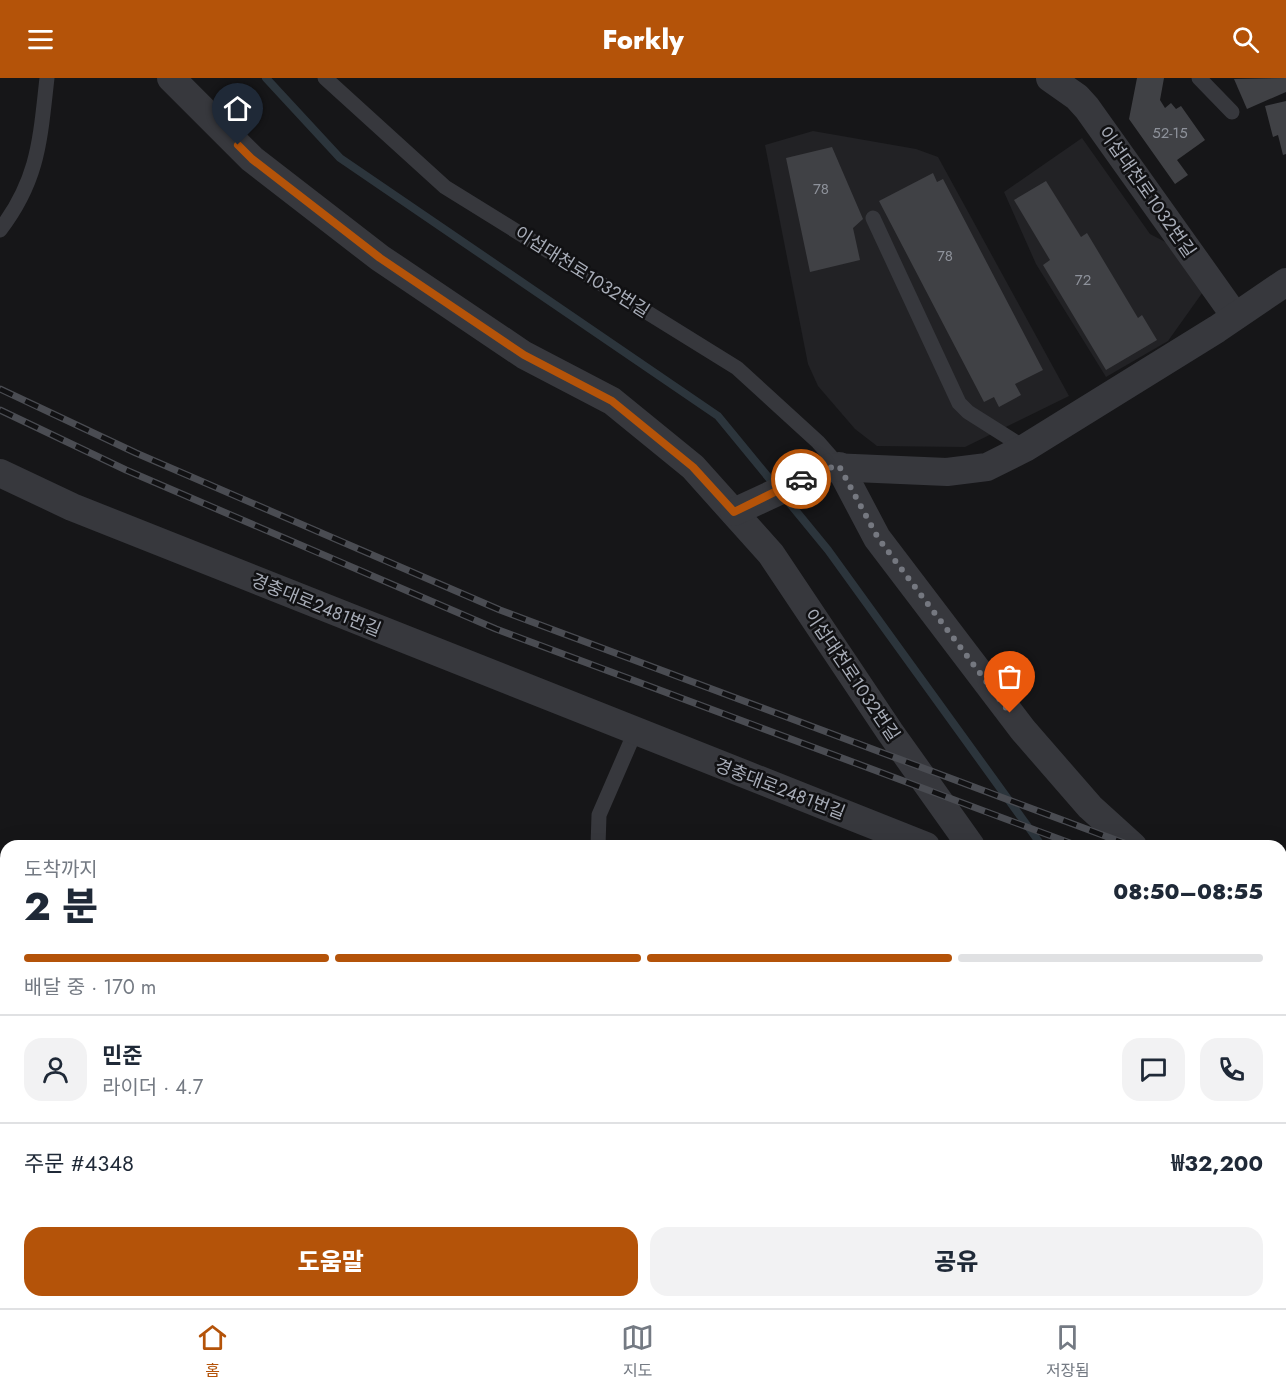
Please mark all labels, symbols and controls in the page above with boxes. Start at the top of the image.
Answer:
text: Forkly [602,20,684,59]
icon: menu [24,23,57,56]
icon: search [1229,23,1262,56]
pin [212,83,263,145]
icon: home [221,92,254,125]
street label: 이섭대천로1032번길 [1092,121,1202,263]
house number: 52-15 [1152,122,1188,144]
house number: 78 [813,178,829,200]
street label: 이섭대천로1032번길 [509,220,655,324]
house number: 78 [937,245,953,267]
house number: 72 [1075,269,1091,291]
courier [771,449,831,509]
icon: car [785,463,818,496]
street label: 경충대로2481번길 [247,567,385,643]
street label: 이섭대천로1032번길 [798,604,906,746]
pin [984,651,1035,713]
icon: bag [993,660,1026,693]
street label: 경충대로2481번길 [711,752,849,826]
text: 도착까지 [24,855,98,884]
text: 08:50–08:55 [1113,875,1263,907]
text: 2 분 [24,878,98,935]
text: 배달 중 · 170 m [24,973,156,1002]
button: person [24,1038,87,1101]
button: chat [1122,1038,1185,1101]
button: phone [1200,1038,1263,1101]
text: 민준 [102,1039,142,1071]
text: 라이더 · 4.7 [102,1073,203,1102]
text: 주문 #4348 [24,1147,134,1179]
text: ₩32,200 [1171,1147,1263,1179]
button: 도움말 [24,1227,638,1296]
button: 공유 [650,1227,1263,1296]
tab: 홈 [196,1321,229,1382]
tab: 지도 [621,1321,654,1382]
tab: 저장됨 [1046,1321,1090,1382]

